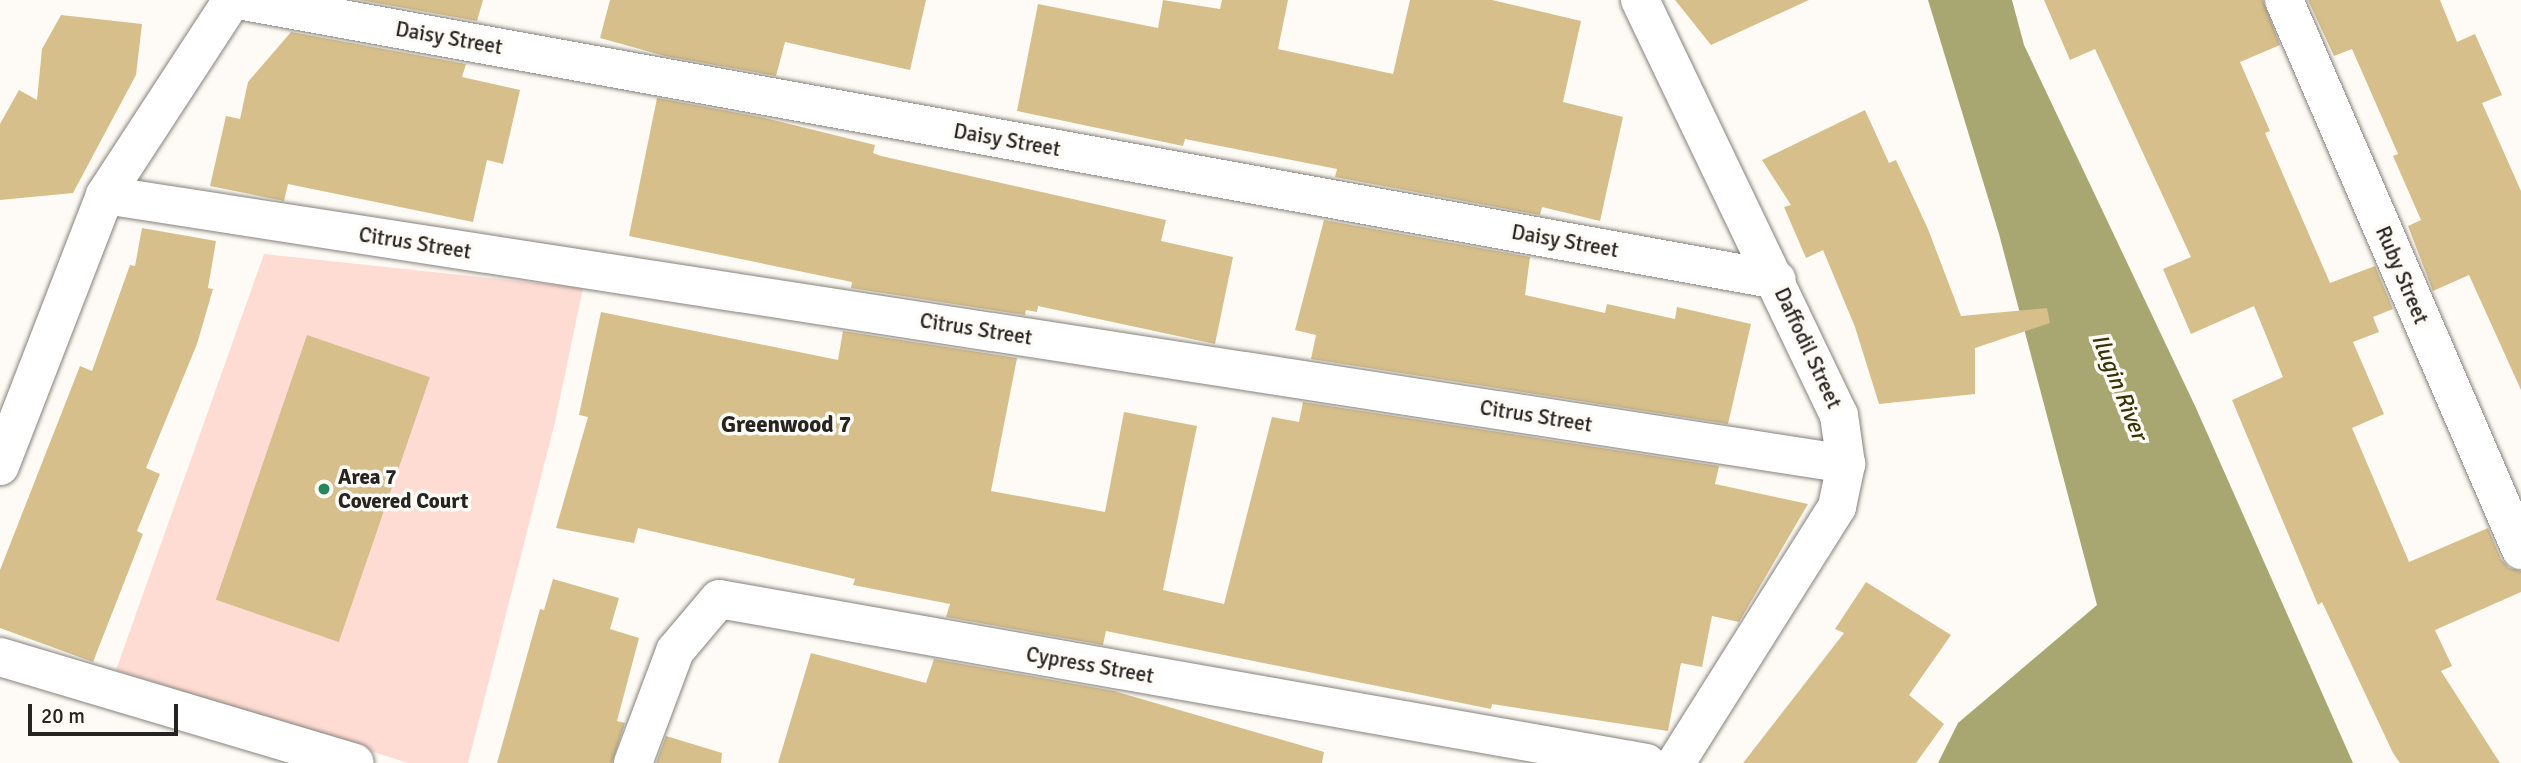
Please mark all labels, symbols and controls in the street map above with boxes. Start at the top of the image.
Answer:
street label: Daisy Street [394,16,504,60]
street label: Daisy Street [952,118,1062,162]
street label: Daisy Street [1510,219,1620,263]
street label: Citrus Street [357,222,473,264]
street label: Ruby Street [2370,222,2434,328]
street label: Daffodil Street [1769,284,1847,412]
street label: Citrus Street [918,308,1034,350]
water label: Ilugin River [2085,330,2153,444]
street label: Citrus Street [1478,395,1594,437]
district label: Greenwood 7 [721,411,851,439]
place label: Area 7 Covered Court [338,464,468,514]
marker: Area 7 Covered Court [316,481,332,497]
street label: Cypress Street [1024,641,1156,689]
scale bar [32,690,182,734]
text: 20 m [41,703,85,729]

